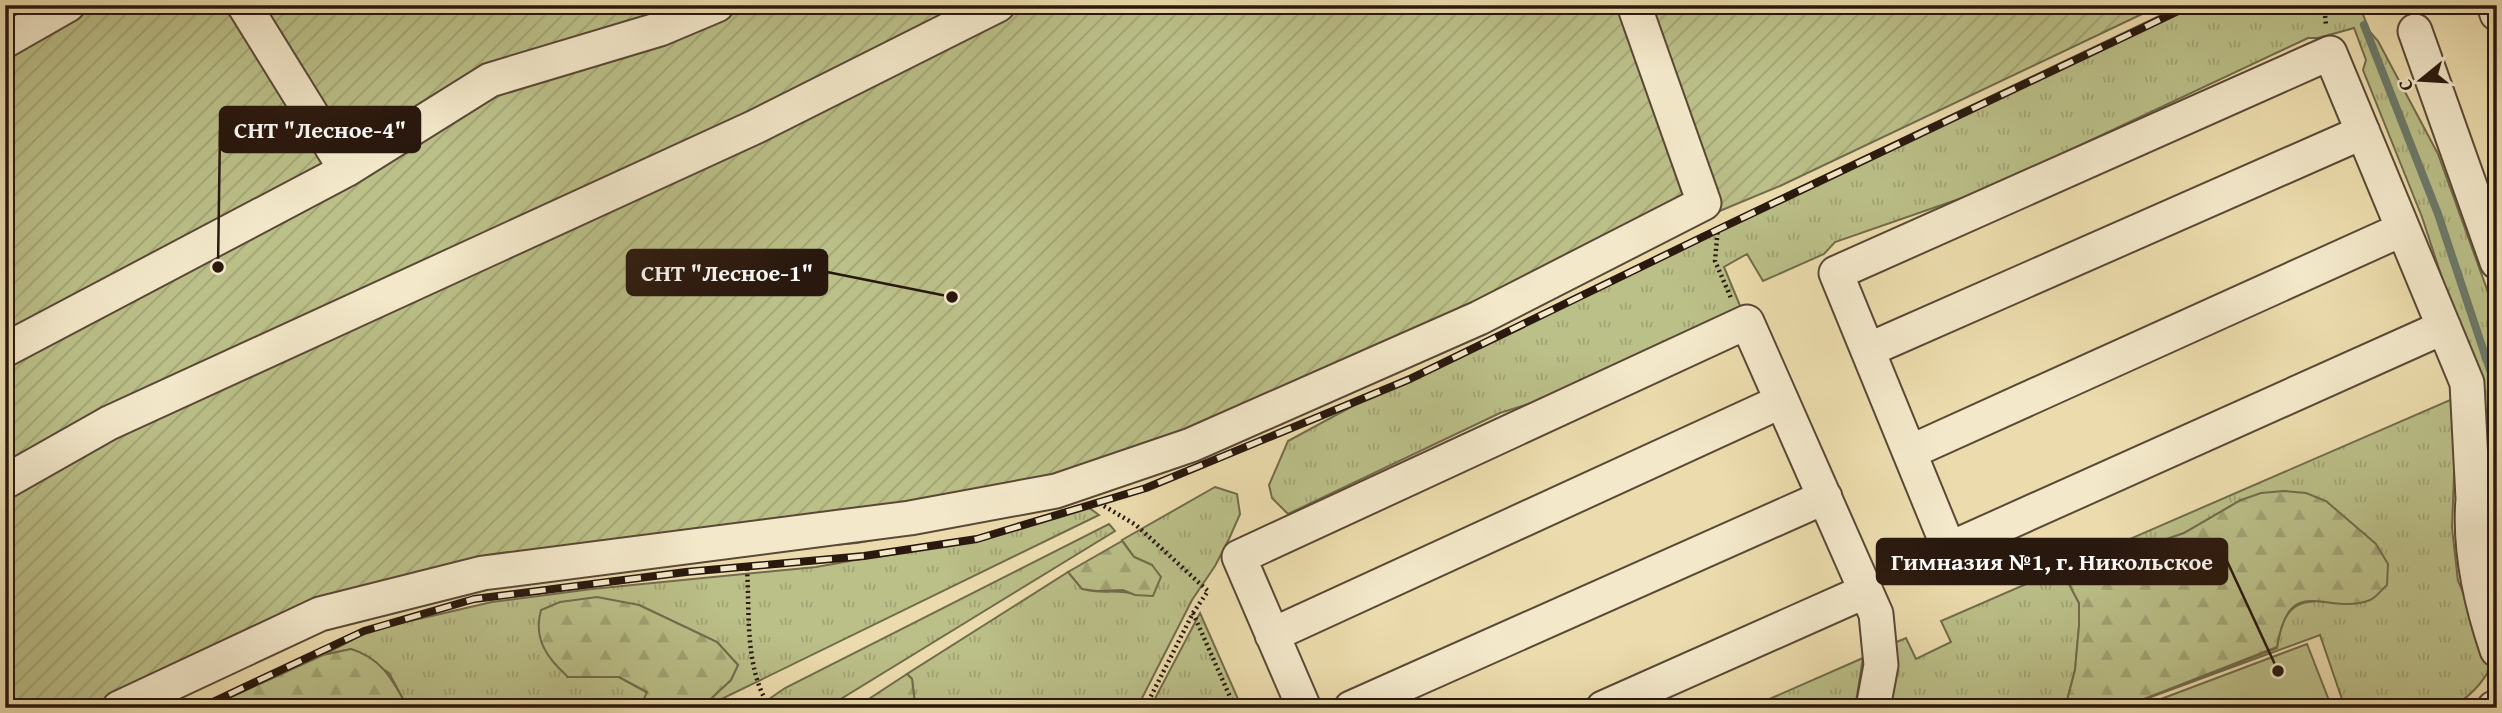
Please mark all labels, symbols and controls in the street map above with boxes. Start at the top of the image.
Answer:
north arrow [2386,46,2456,116]
text: С [2390,76,2420,95]
callout: СНТ "Лесное-4" [220,107,420,152]
text: СНТ "Лесное-4" [234,112,406,147]
callout: СНТ "Лесное-1" [627,250,827,295]
text: СНТ "Лесное-1" [641,255,813,290]
callout: Гимназия №1, г. Никольское [1877,539,2227,584]
text: Гимназия №1, г. Никольское [1891,544,2213,579]

